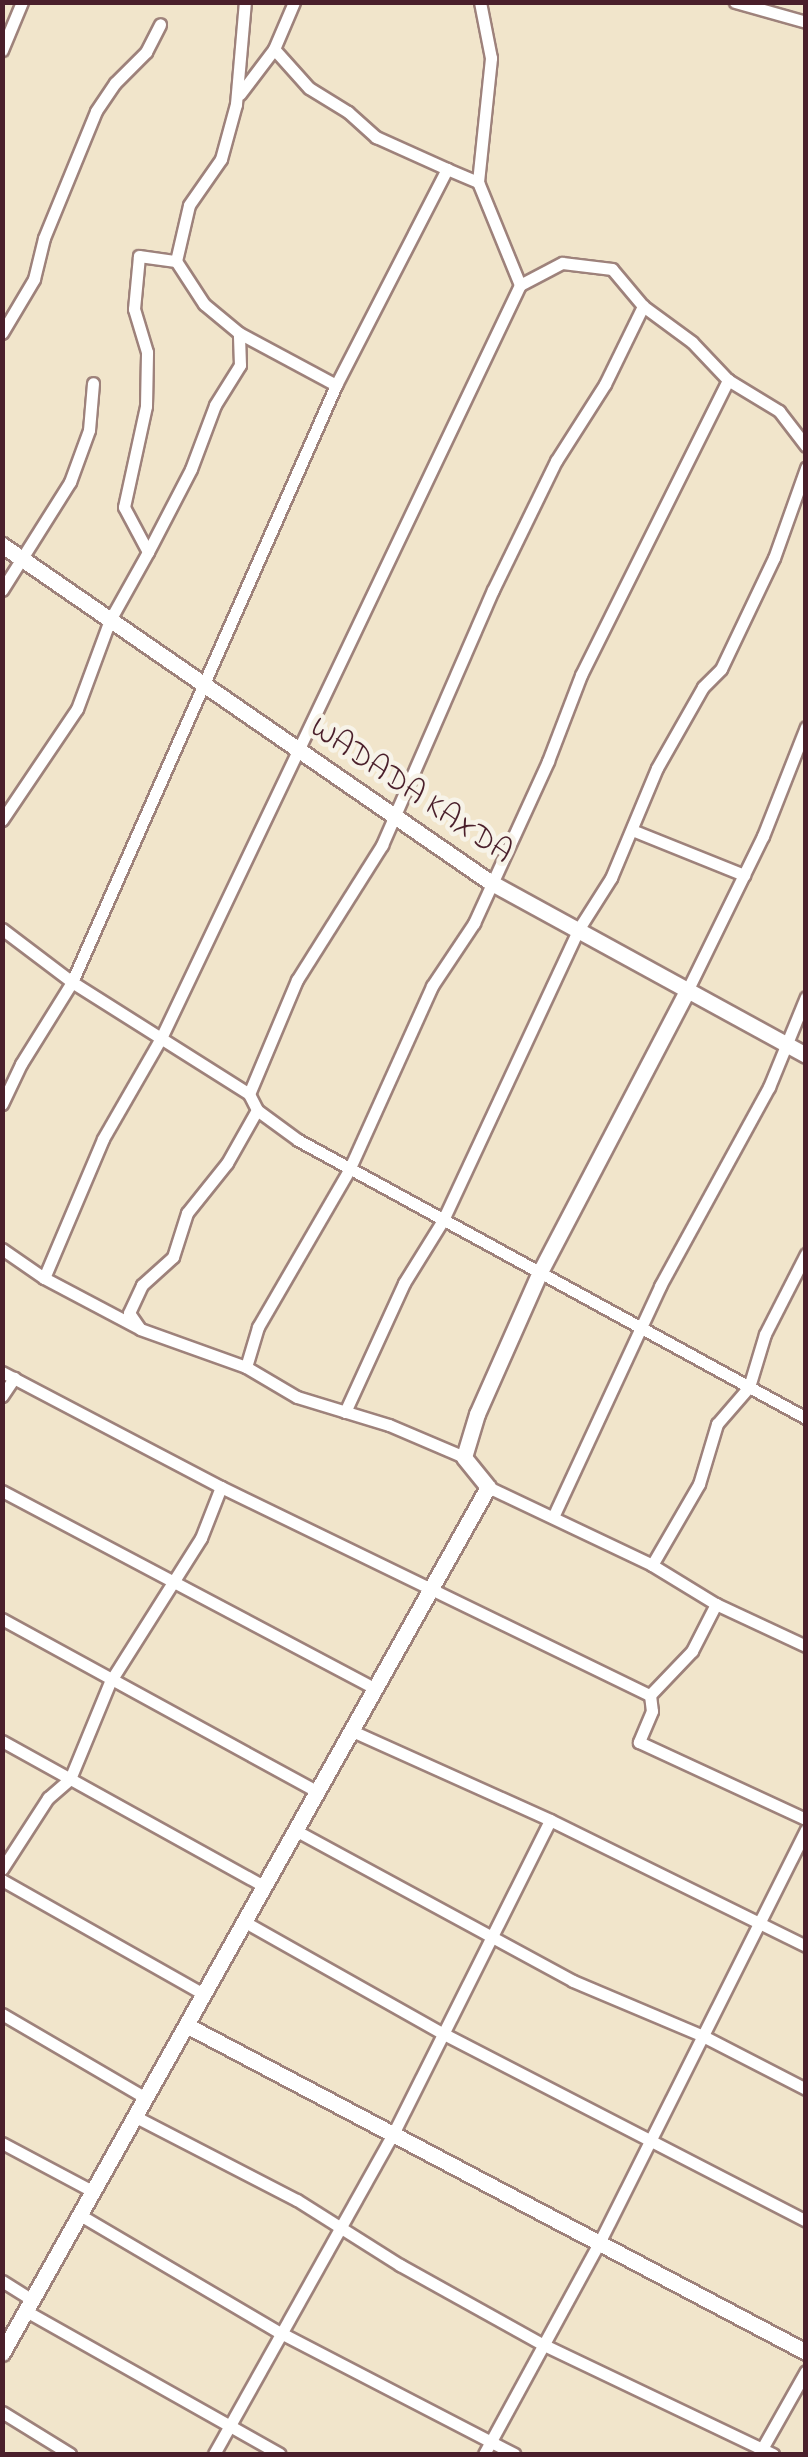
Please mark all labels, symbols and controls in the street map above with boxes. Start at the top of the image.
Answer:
street label: WADADA KAXDA [302,710,518,874]

